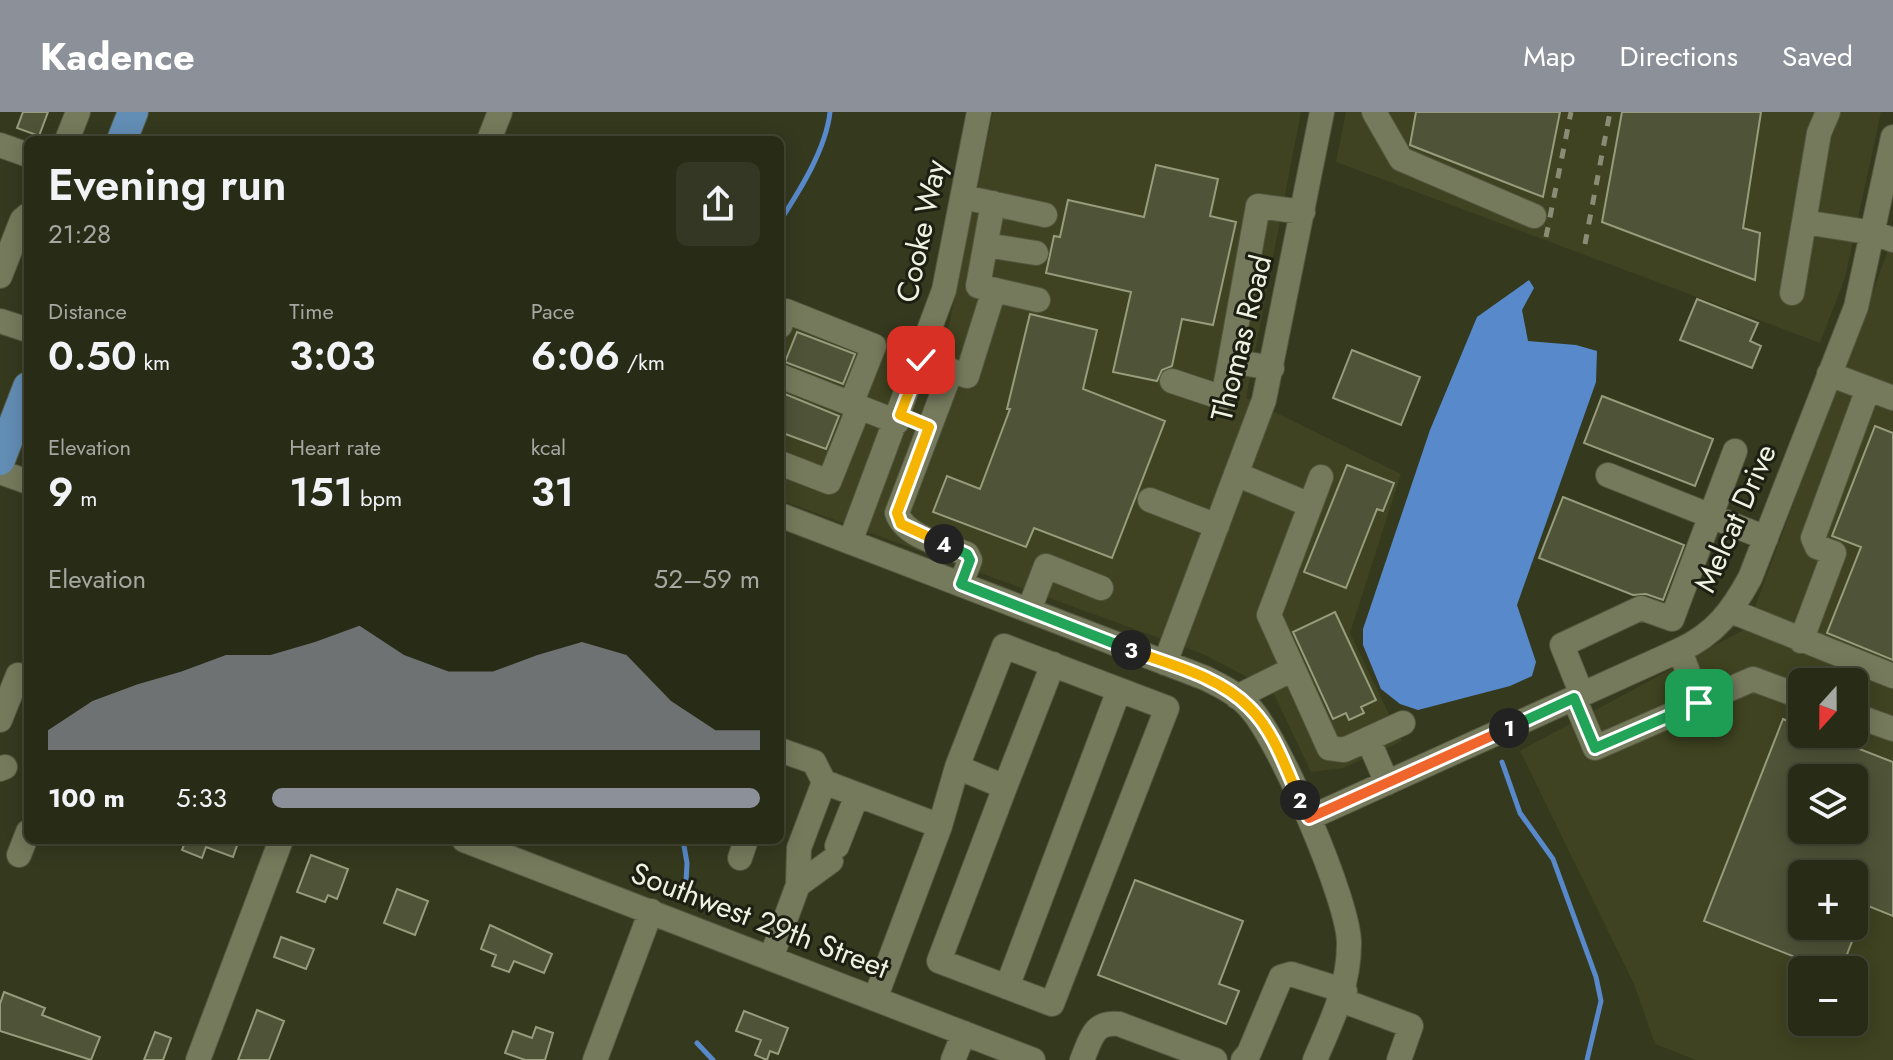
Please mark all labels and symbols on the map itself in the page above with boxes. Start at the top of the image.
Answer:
street label: Cooke Way [885,155,957,306]
street label: Thomas Road [1200,250,1282,426]
pin [887,326,955,394]
street label: Melcat Drive [1683,437,1787,599]
pin: 4 [924,524,964,564]
pin: 3 [1111,630,1151,670]
north arrow [1788,668,1868,748]
pin [1665,669,1733,737]
pin: 1 [1489,708,1529,748]
pin: 2 [1280,780,1320,820]
street label: Southwest 29th Street [625,851,896,989]

